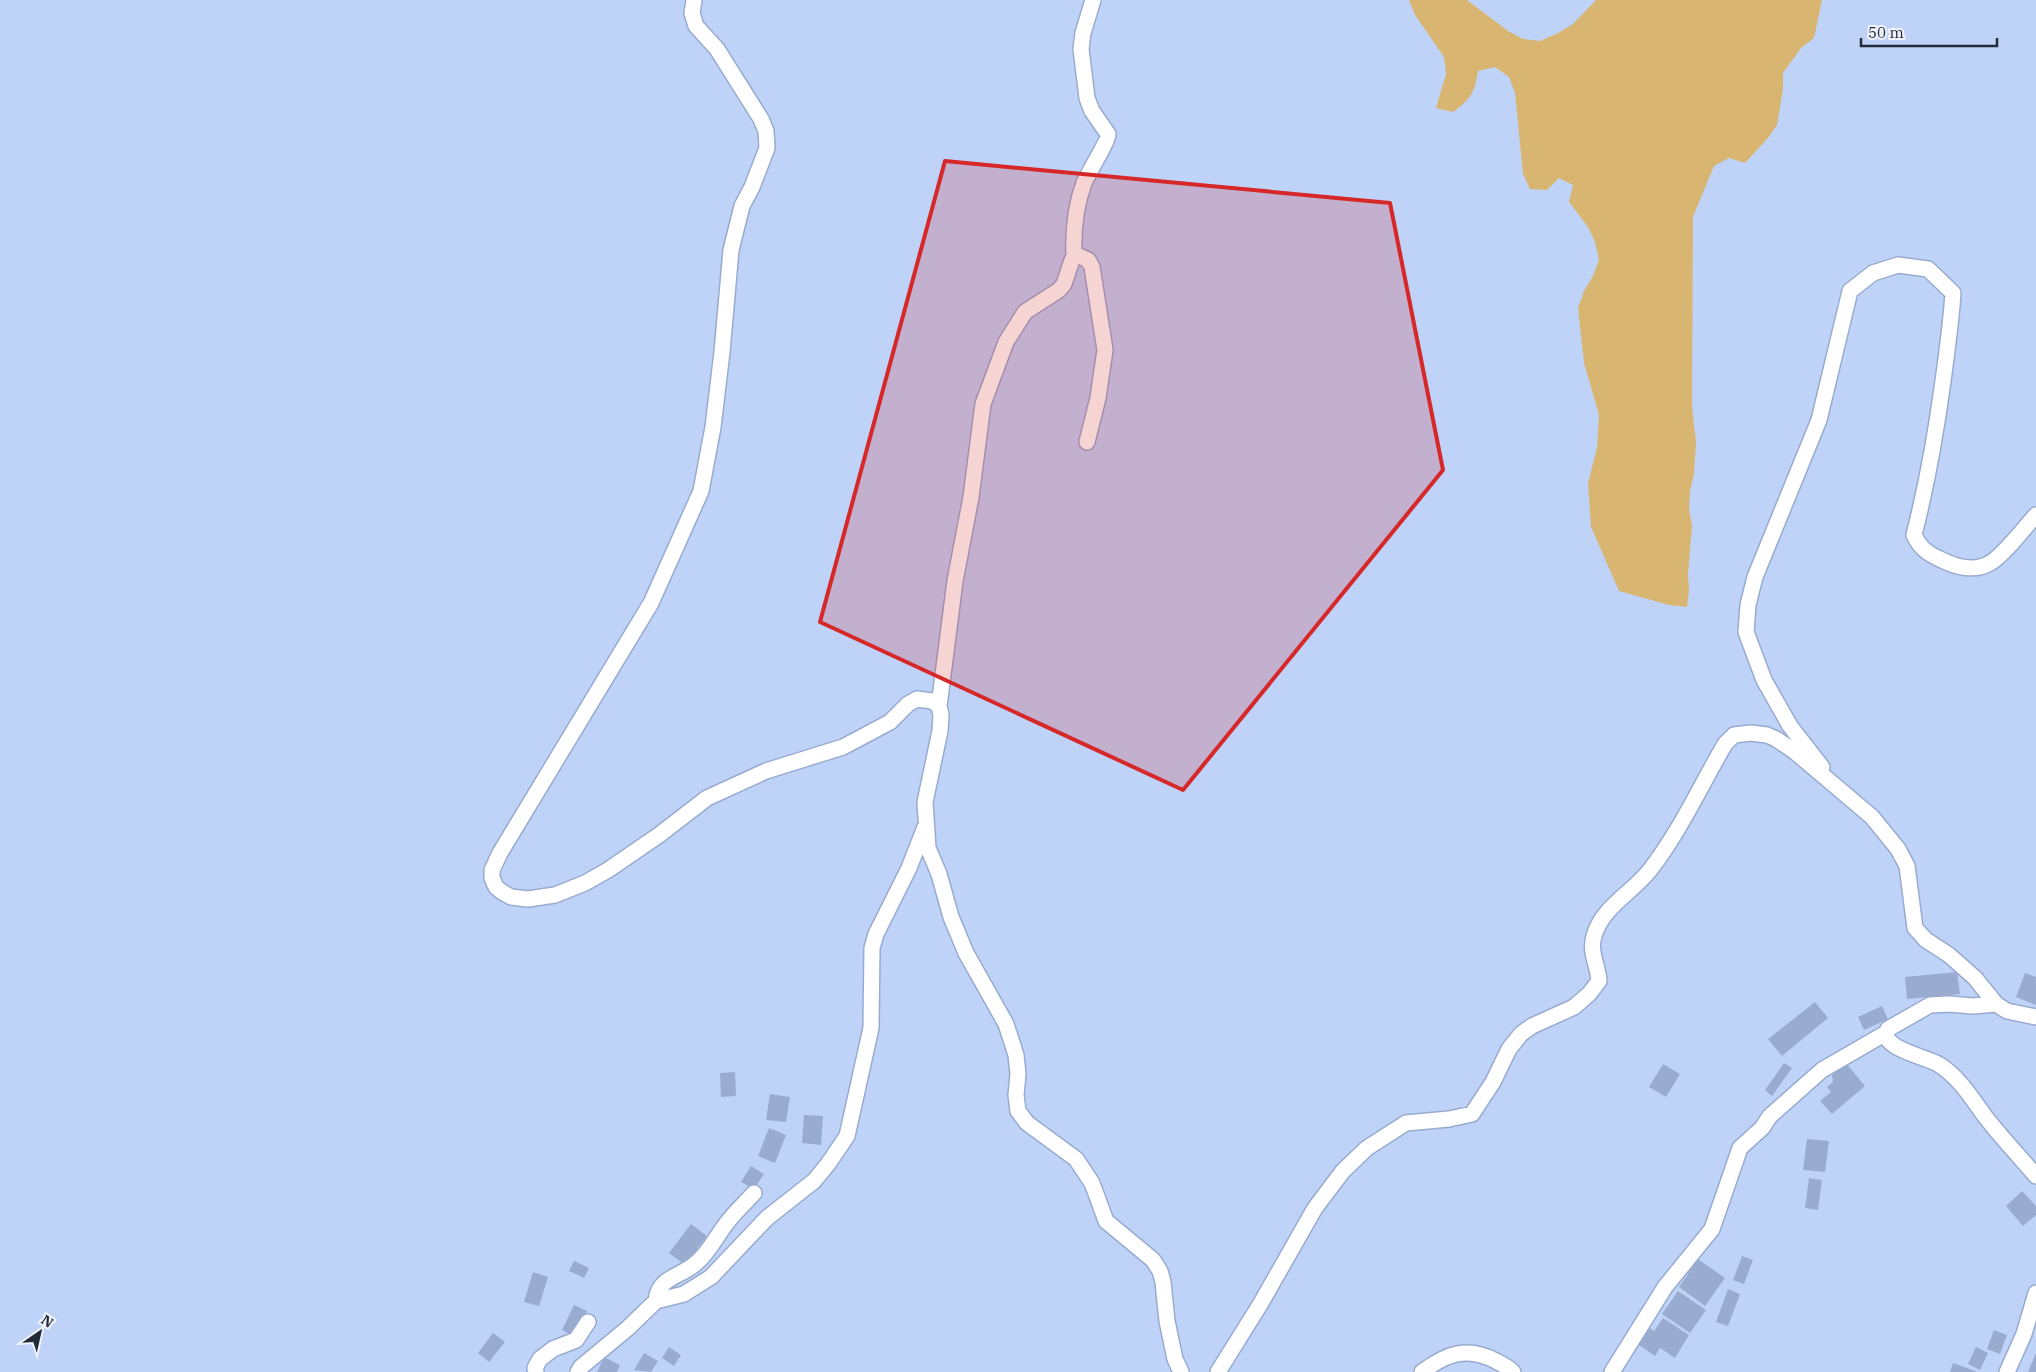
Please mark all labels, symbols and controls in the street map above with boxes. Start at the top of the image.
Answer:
scale bar [1861,15,1997,47]
text: 50 m [1868,23,1904,42]
north arrow [15,1307,65,1357]
text: N [38,1311,57,1332]

